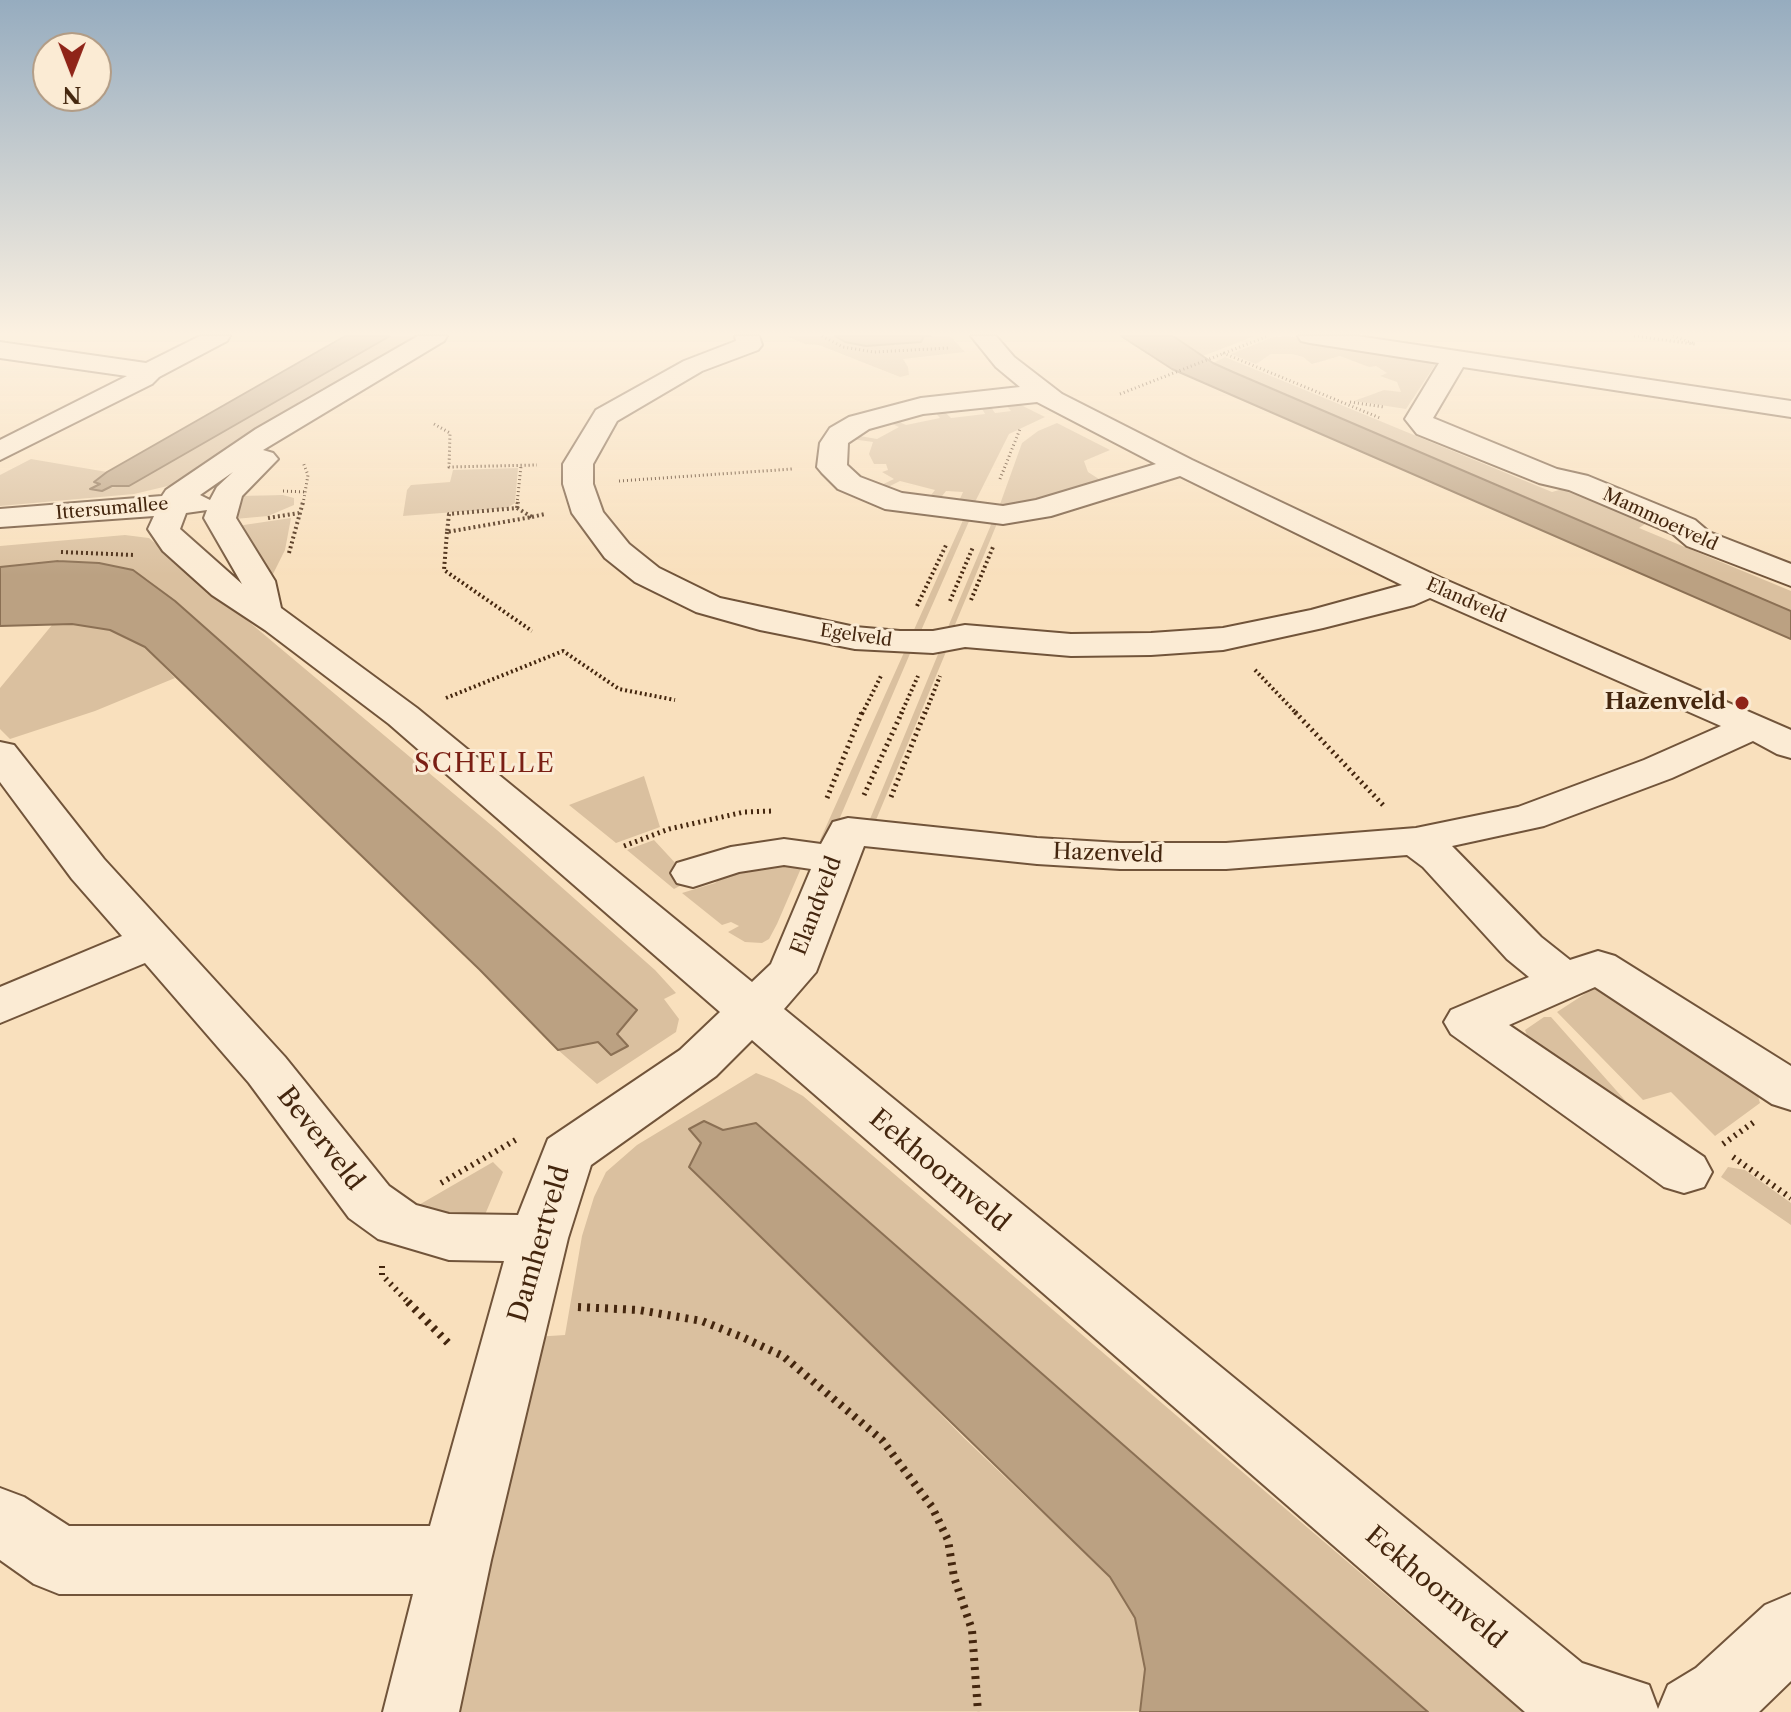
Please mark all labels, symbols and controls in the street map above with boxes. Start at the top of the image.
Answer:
north arrow [32,32,112,112]
text: N [62,81,82,108]
street label: Mammoetveld [1599,484,1721,556]
street label: Ittersumallee [55,493,169,525]
street label: Elandveld [1423,574,1509,628]
street label: Egelveld [819,620,893,652]
place label: Hazenveld [1605,690,1726,716]
marker: Hazenveld [1733,694,1751,712]
district label: SCHELLE [414,748,556,780]
street label: Hazenveld [1052,839,1164,869]
street label: Elandveld [786,853,848,959]
street label: Beverveld [270,1081,370,1197]
street label: Eekhoornveld [862,1103,1016,1239]
street label: Damhertveld [503,1162,577,1326]
street label: Eekhoornveld [1358,1520,1512,1656]

